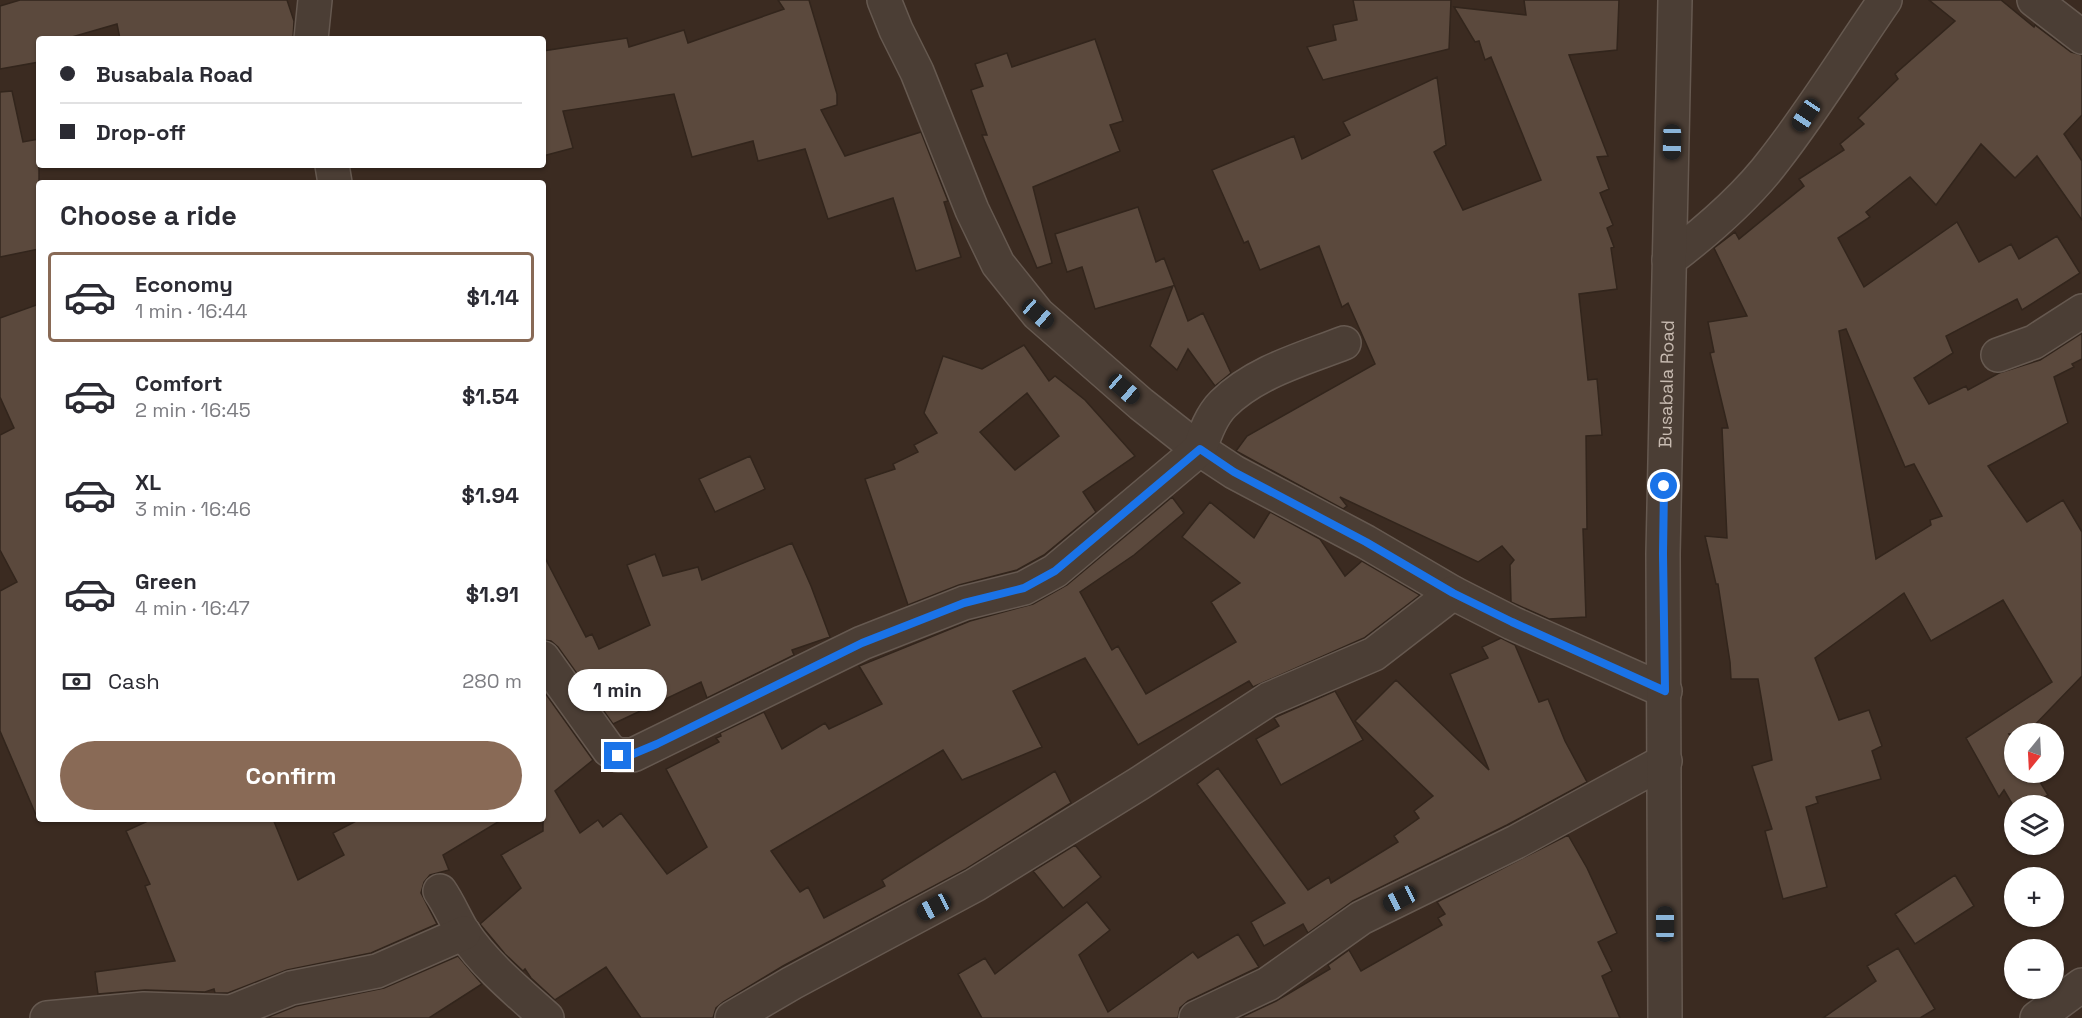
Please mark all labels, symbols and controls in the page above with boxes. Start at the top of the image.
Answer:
text: Busabala Road [96,60,253,88]
car [1788,95,1824,135]
text: Drop-off [96,118,186,146]
car [1663,124,1681,160]
text: Choose a ride [60,198,237,233]
icon: car [63,270,117,324]
text: Economy [135,270,233,298]
text: $1.14 [466,283,519,311]
car [1019,295,1057,333]
text: 1 min · 16:44 [135,298,248,324]
street label: Busabala Road [1653,320,1679,448]
icon: car [63,369,117,423]
text: Comfort [135,369,223,397]
car [1105,370,1143,408]
text: $1.54 [462,382,519,410]
text: 2 min · 16:45 [135,397,251,423]
icon: car [63,468,117,522]
text: XL [135,468,161,496]
route start [1650,472,1677,499]
text: $1.94 [462,481,519,509]
text: 3 min · 16:46 [135,496,251,522]
icon: car [63,567,117,621]
text: Green [135,567,197,595]
text: $1.91 [466,580,519,608]
text: 4 min · 16:47 [135,595,250,621]
icon: cash [60,665,93,698]
text: Cash [108,667,160,695]
text: 280 m [462,668,522,694]
callout: 1 min [568,669,668,711]
text: 1 min [593,677,642,703]
north arrow [2004,723,2064,783]
map controls [2004,723,2064,999]
button: Confirm [60,741,522,810]
route end [604,742,631,769]
button: layers [2004,795,2064,855]
button: + [2004,867,2064,927]
car [1380,883,1420,915]
car [914,891,954,923]
car [1656,906,1674,942]
button: − [2004,939,2064,999]

